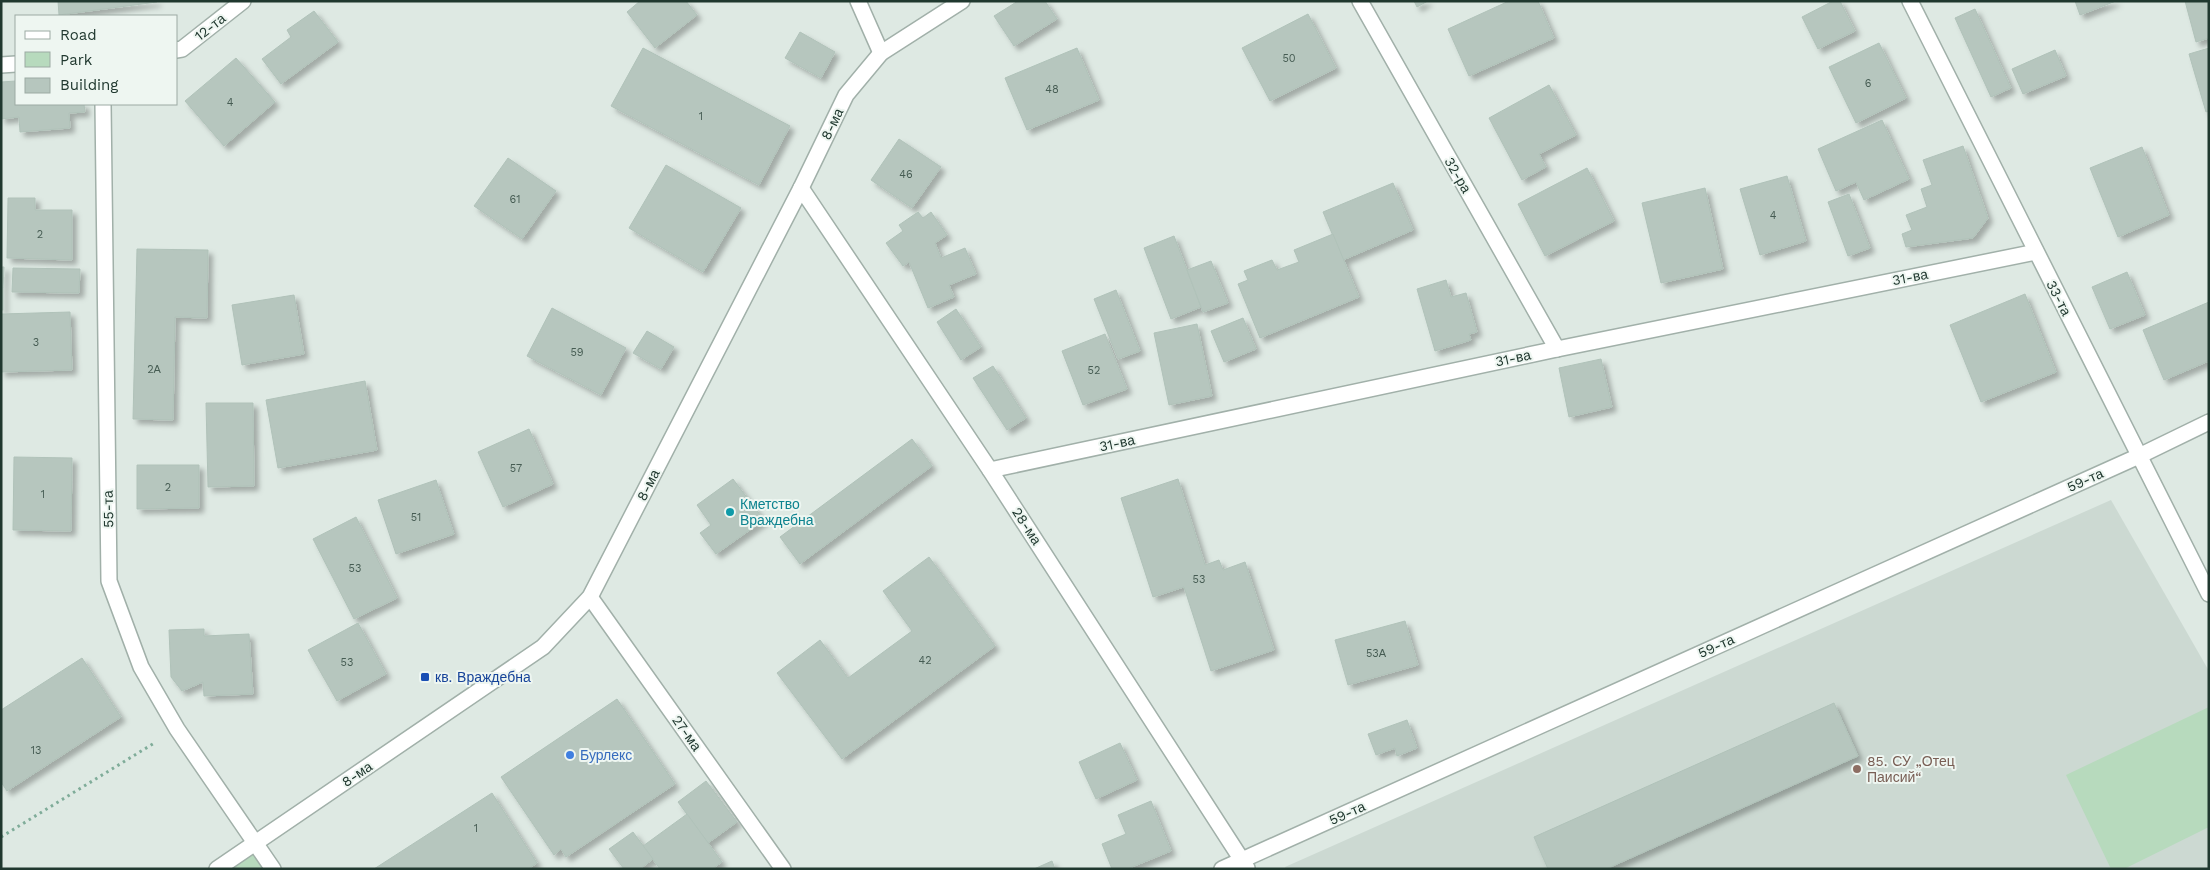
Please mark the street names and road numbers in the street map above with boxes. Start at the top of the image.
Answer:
street label: 12-та [191,10,229,44]
street label: 8-ма [818,105,847,142]
street label: 32-ра [1441,154,1475,196]
street label: 31-ва [1891,266,1929,288]
street label: 33-та [2043,278,2075,319]
street label: 31-ва [1494,346,1532,370]
street label: 31-ва [1098,431,1136,455]
street label: 59-та [2064,465,2106,495]
street label: 8-ма [633,466,663,503]
street label: 55-та [100,490,116,528]
street label: 28-ма [1009,504,1045,548]
street label: 59-та [1695,631,1737,661]
street label: 27-ма [669,712,705,754]
street label: 8-ма [339,758,375,790]
street label: 59-та [1326,798,1368,828]

